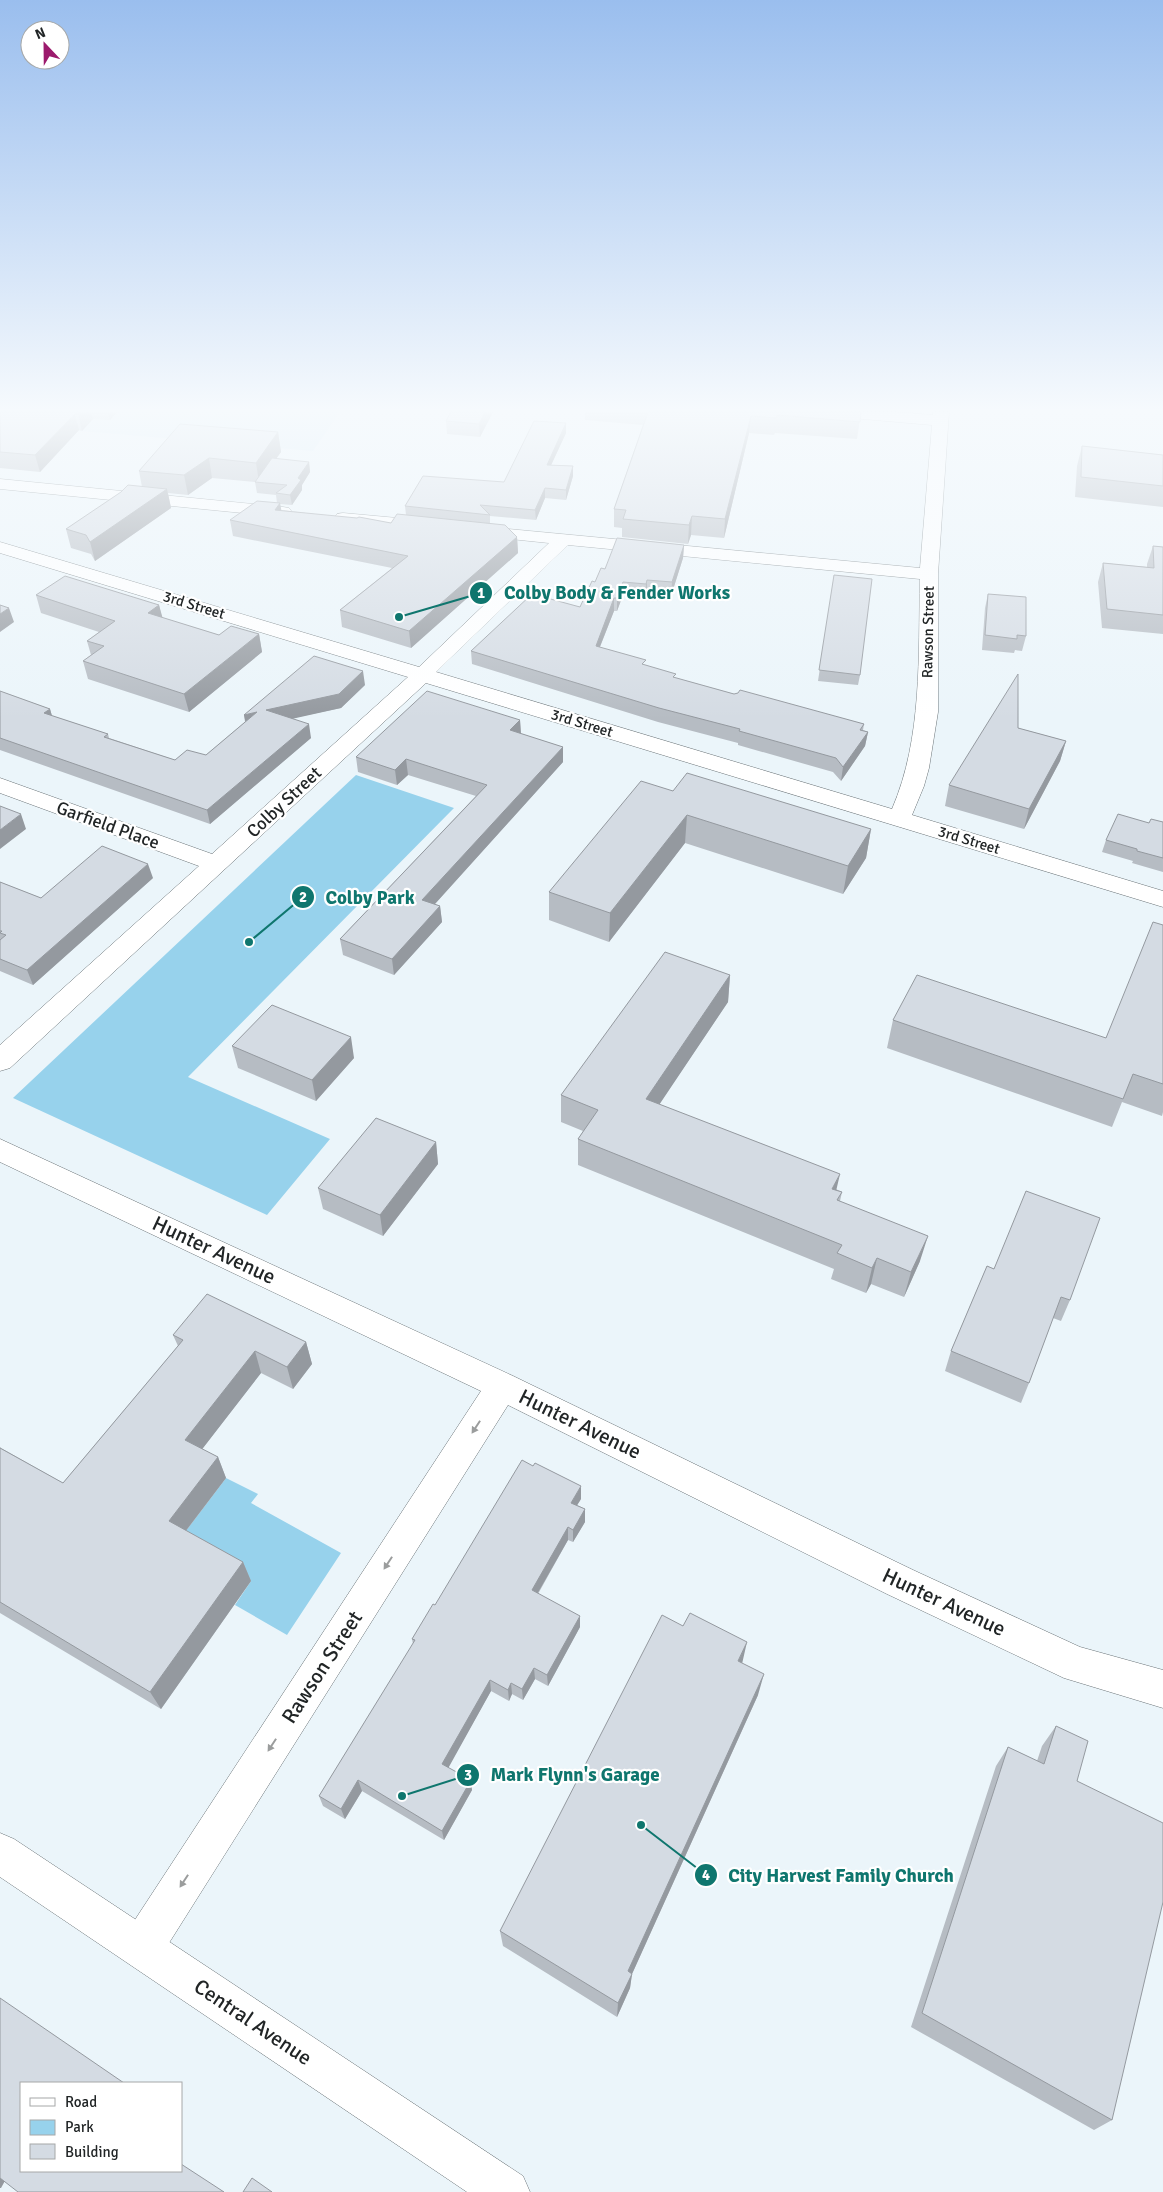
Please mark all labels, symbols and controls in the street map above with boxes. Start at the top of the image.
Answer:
north arrow [20,20,70,70]
text: N [33,24,48,43]
callout: Colby Body & Fender Works [468,576,740,610]
text: Colby Body & Fender Works [504,581,730,605]
text: 1 [477,584,485,602]
street label: Rawson Street [918,586,938,678]
street label: 3rd Street [161,587,227,623]
street label: 3rd Street [549,705,615,741]
street label: Colby Street [242,762,326,842]
street label: Garfield Place [54,796,162,854]
street label: 3rd Street [936,822,1002,858]
callout: Colby Park [290,880,424,914]
text: Colby Park [325,886,415,910]
text: 2 [299,888,307,906]
street label: Hunter Avenue [148,1210,280,1290]
street label: Hunter Avenue [515,1383,645,1465]
one-way arrow [471,1420,480,1433]
one-way arrow [383,1557,393,1570]
street label: Hunter Avenue [878,1562,1010,1642]
street label: Rawson Street [276,1606,368,1728]
one-way arrow [267,1738,277,1751]
callout: Mark Flynn's Garage [455,1758,670,1792]
text: Mark Flynn's Garage [490,1763,660,1787]
text: 3 [464,1766,472,1784]
callout: City Harvest Family Church [693,1858,964,1892]
text: City Harvest Family Church [728,1864,954,1888]
text: 4 [702,1866,710,1884]
one-way arrow [179,1875,189,1888]
street label: Central Avenue [189,1973,317,2071]
legend [20,2082,182,2172]
text: Road [65,2093,97,2111]
text: Park [65,2118,94,2136]
text: Building [65,2143,119,2161]

